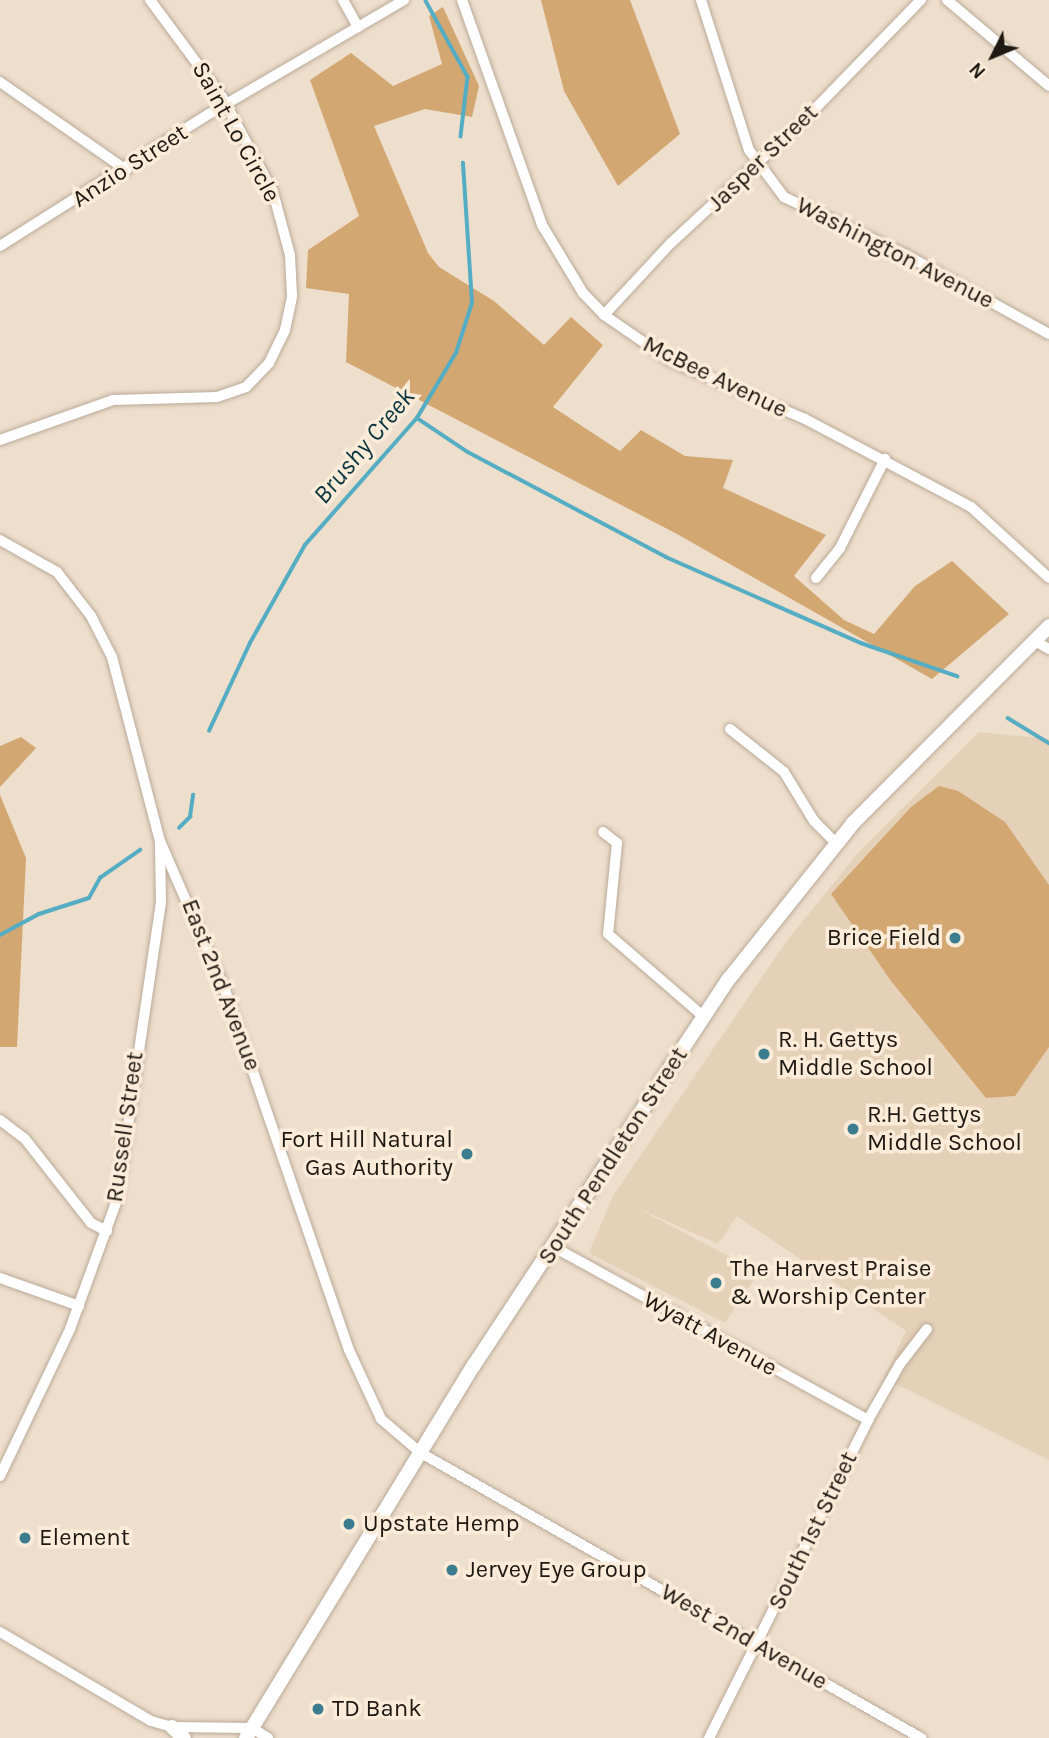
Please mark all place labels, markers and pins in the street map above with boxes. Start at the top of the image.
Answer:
place label: Brice Field [827,924,941,952]
marker: Brice Field [947,930,963,946]
place label: R. H. Gettys Middle School [778,1026,933,1082]
marker: R. H. Gettys Middle School [756,1046,772,1062]
place label: R.H. Gettys Middle School [867,1101,1022,1157]
marker: R.H. Gettys Middle School [845,1121,861,1137]
place label: Fort Hill Natural Gas Authority [280,1126,453,1182]
marker: Fort Hill Natural Gas Authority [459,1146,475,1162]
place label: The Harvest Praise & Worship Center [730,1255,931,1311]
marker: The Harvest Praise & Worship Center [708,1275,724,1291]
place label: Upstate Hemp [363,1510,519,1538]
marker: Upstate Hemp [341,1516,357,1532]
place label: Element [39,1524,130,1552]
marker: Element [17,1530,33,1546]
place label: Jervey Eye Group [466,1556,646,1584]
marker: Jervey Eye Group [444,1562,460,1578]
place label: TD Bank [332,1695,422,1723]
marker: TD Bank [310,1701,326,1717]

